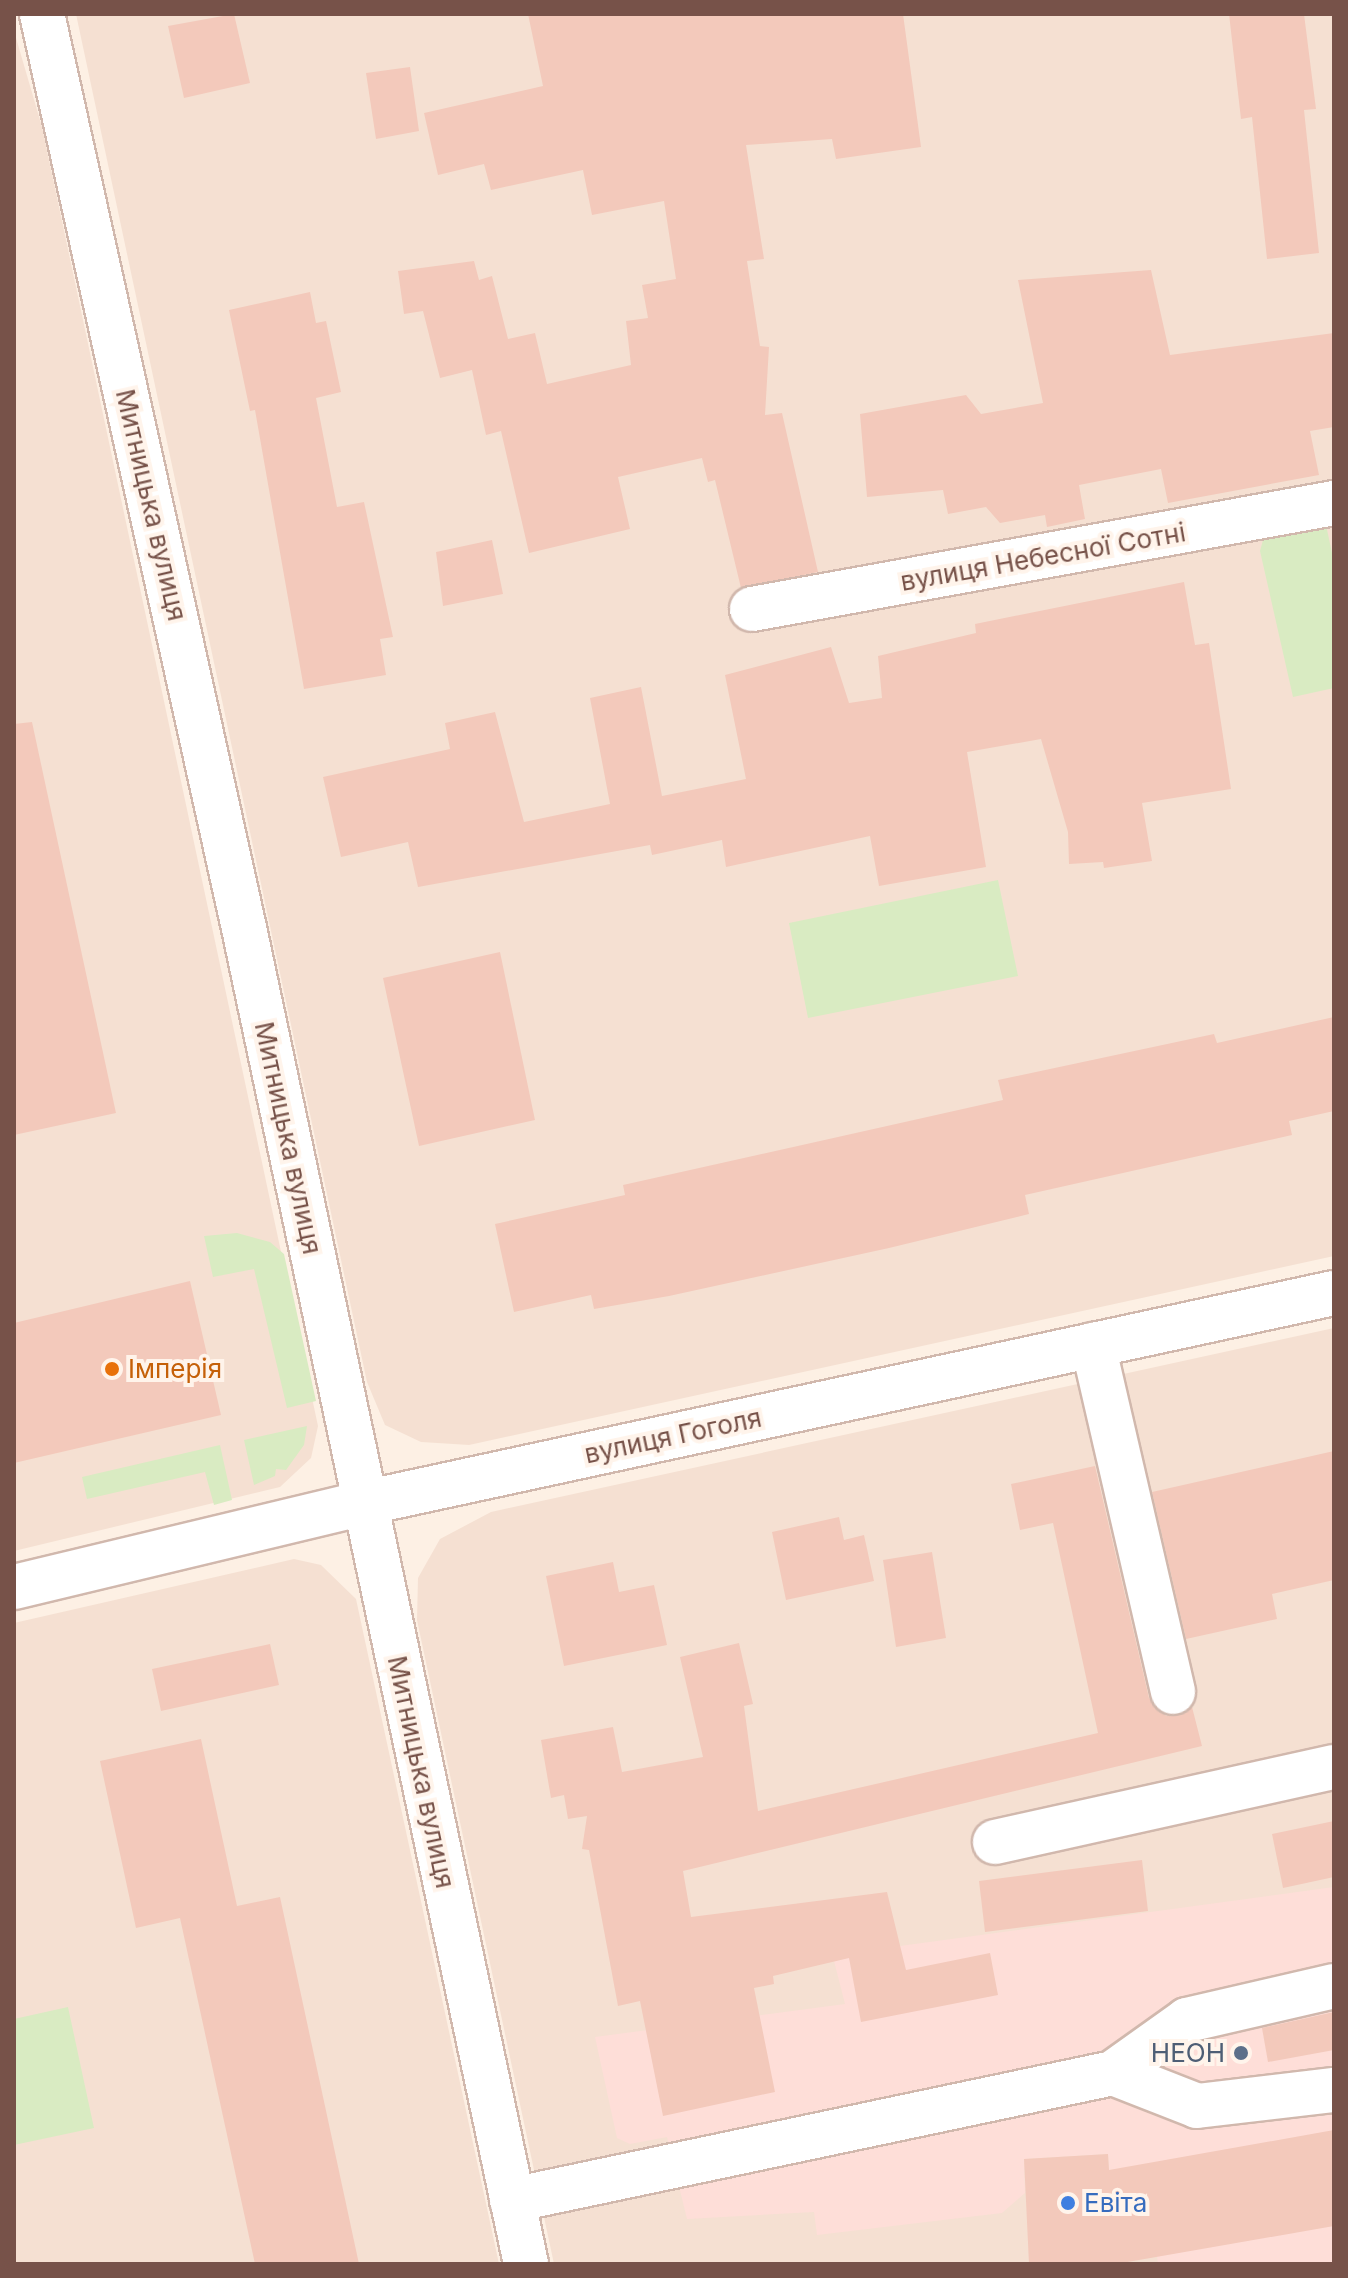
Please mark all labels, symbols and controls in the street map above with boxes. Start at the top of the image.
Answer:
street label: Митницька вулиця [109,386,193,624]
street label: вулиця Небесної Сотні [898,517,1188,597]
street label: Митницька вулиця [248,1019,328,1257]
place label: Імперія [128,1353,222,1385]
marker: Імперія [103,1360,121,1378]
street label: вулиця Гоголя [582,1402,764,1470]
street label: Митницька вулиця [381,1653,461,1891]
place label: НЕОН [1151,2037,1225,2069]
marker: НЕОН [1232,2044,1250,2062]
place label: Евіта [1084,2187,1147,2219]
marker: Евіта [1059,2194,1077,2212]

